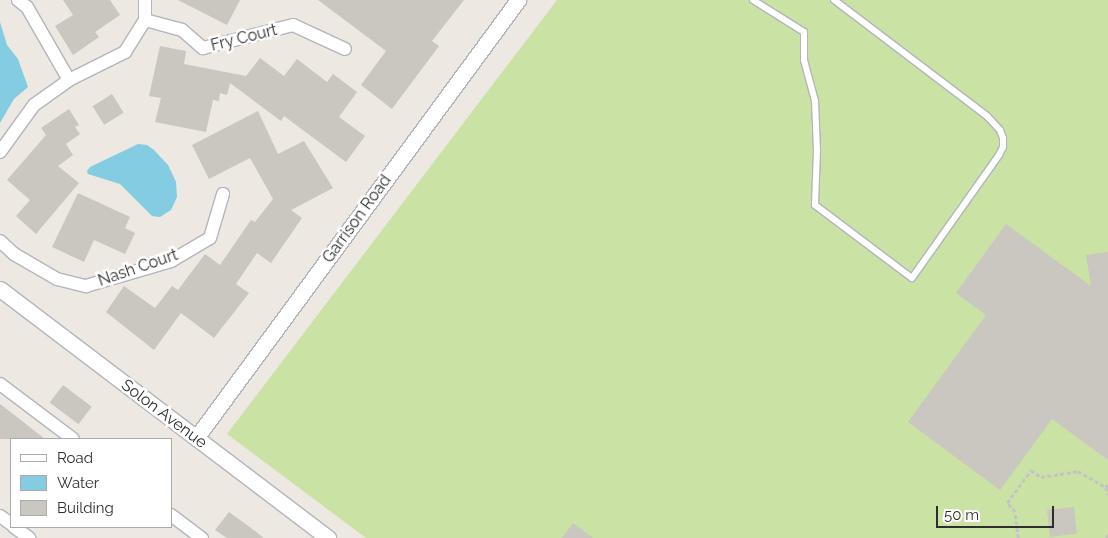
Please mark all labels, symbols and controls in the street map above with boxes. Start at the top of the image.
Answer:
street label: Fry Court [209,20,279,56]
street label: Garrison Road [319,171,395,267]
street label: Nash Court [96,245,180,291]
street label: Solon Avenue [117,375,211,453]
legend [10,438,172,528]
text: Road [57,449,93,467]
text: Water [57,474,99,492]
scale bar [938,496,1056,528]
text: Building [57,499,114,517]
text: 50 m [944,506,979,524]

